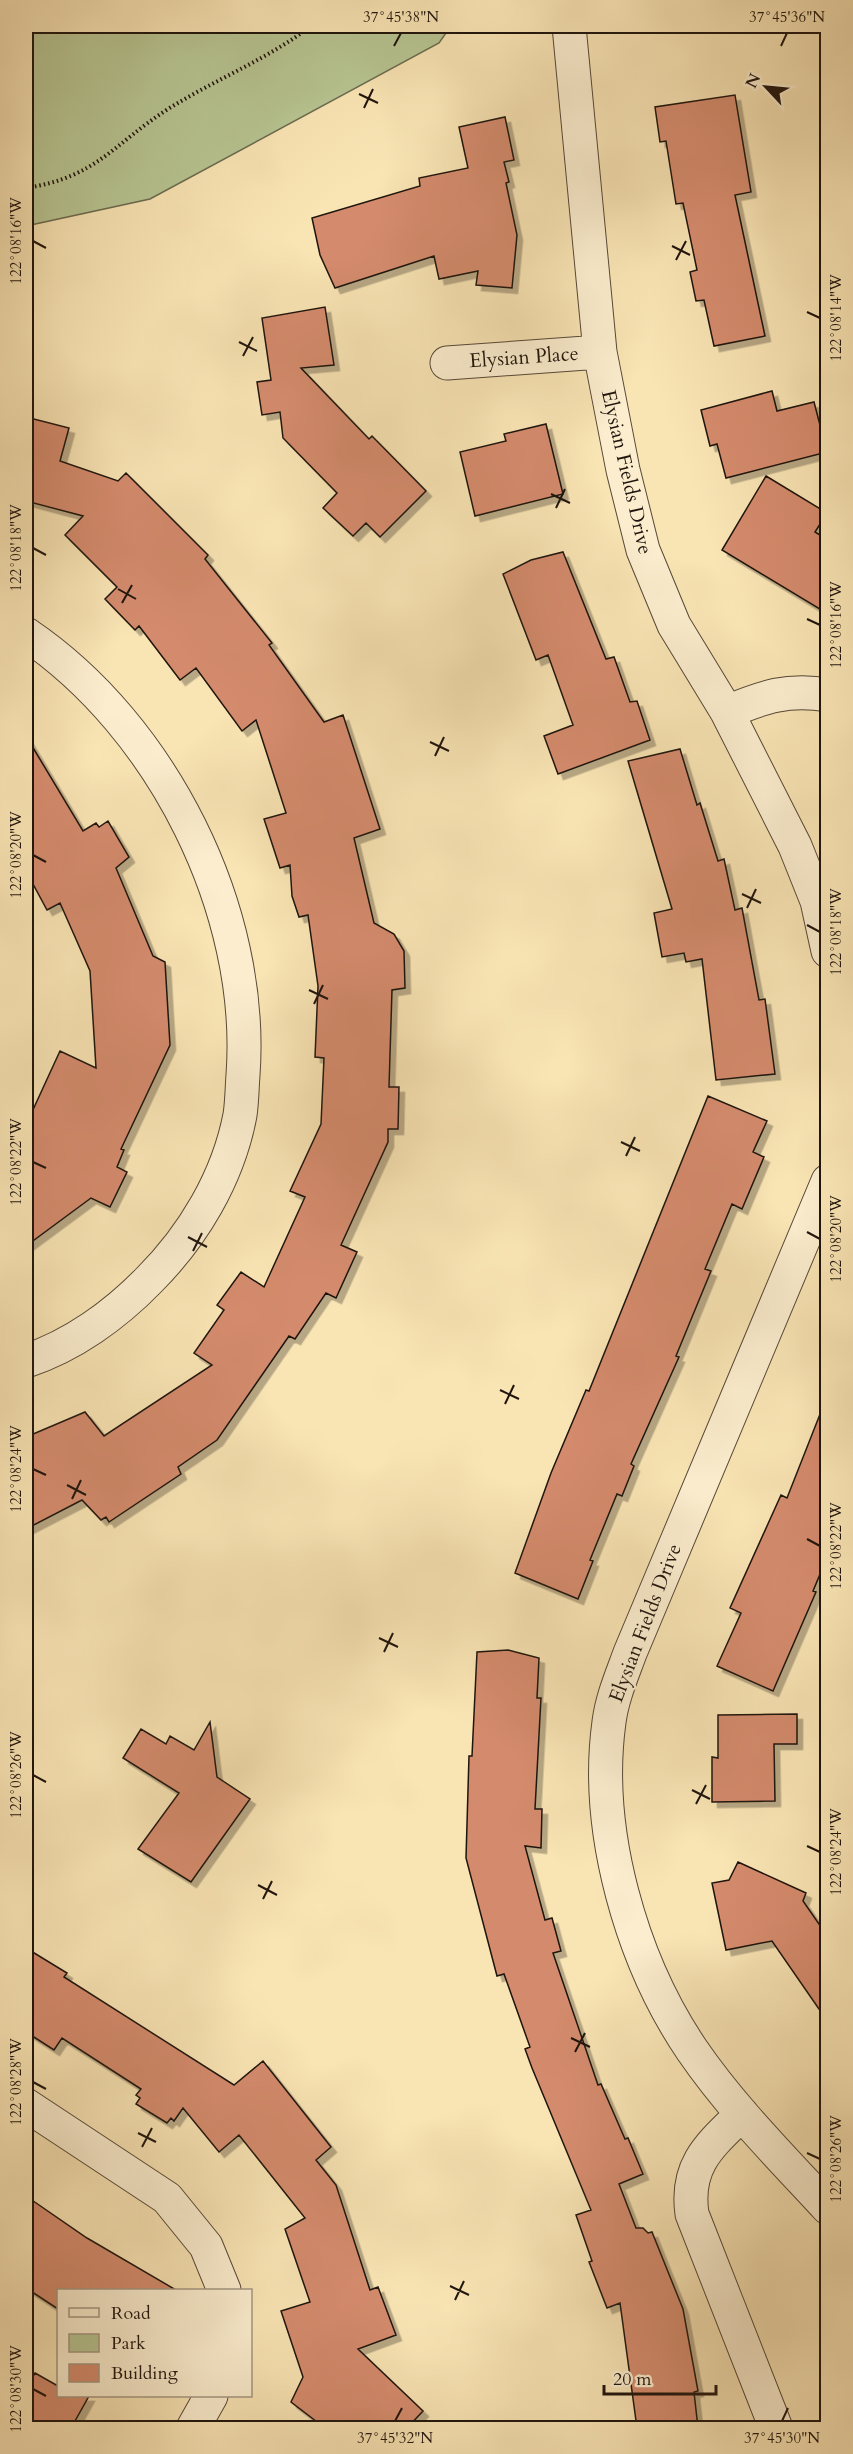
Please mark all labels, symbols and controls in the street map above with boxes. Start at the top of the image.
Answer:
text: 37°45'38"N [363,7,439,27]
text: 37°45'36"N [749,7,825,27]
north arrow [736,57,796,117]
text: N [740,70,766,92]
text: 122°08'16"W [6,197,26,285]
text: 122°08'14"W [826,274,846,362]
street label: Elysian Place [468,340,580,374]
street label: Elysian Fields Drive [595,387,659,557]
text: 122°08'18"W [6,504,26,592]
text: 122°08'16"W [826,581,846,669]
text: 122°08'20"W [6,811,26,899]
text: 122°08'18"W [826,888,846,976]
text: 122°08'22"W [6,1118,26,1206]
text: 122°08'20"W [826,1195,846,1283]
text: 122°08'24"W [6,1425,26,1513]
text: 122°08'22"W [826,1502,846,1590]
street label: Elysian Fields Drive [602,1540,688,1706]
text: 122°08'26"W [6,1731,26,1819]
text: 122°08'24"W [826,1808,846,1896]
text: 122°08'28"W [6,2038,26,2126]
text: 122°08'26"W [826,2115,846,2203]
legend [57,2289,252,2397]
text: Road [111,2301,151,2326]
text: Park [111,2331,146,2356]
text: 122°08'30"W [6,2345,26,2433]
scale bar [604,2358,716,2396]
text: Building [111,2361,179,2386]
text: 20 m [613,2367,652,2392]
text: 37°45'32"N [357,2428,433,2448]
text: 37°45'30"N [744,2428,820,2448]

